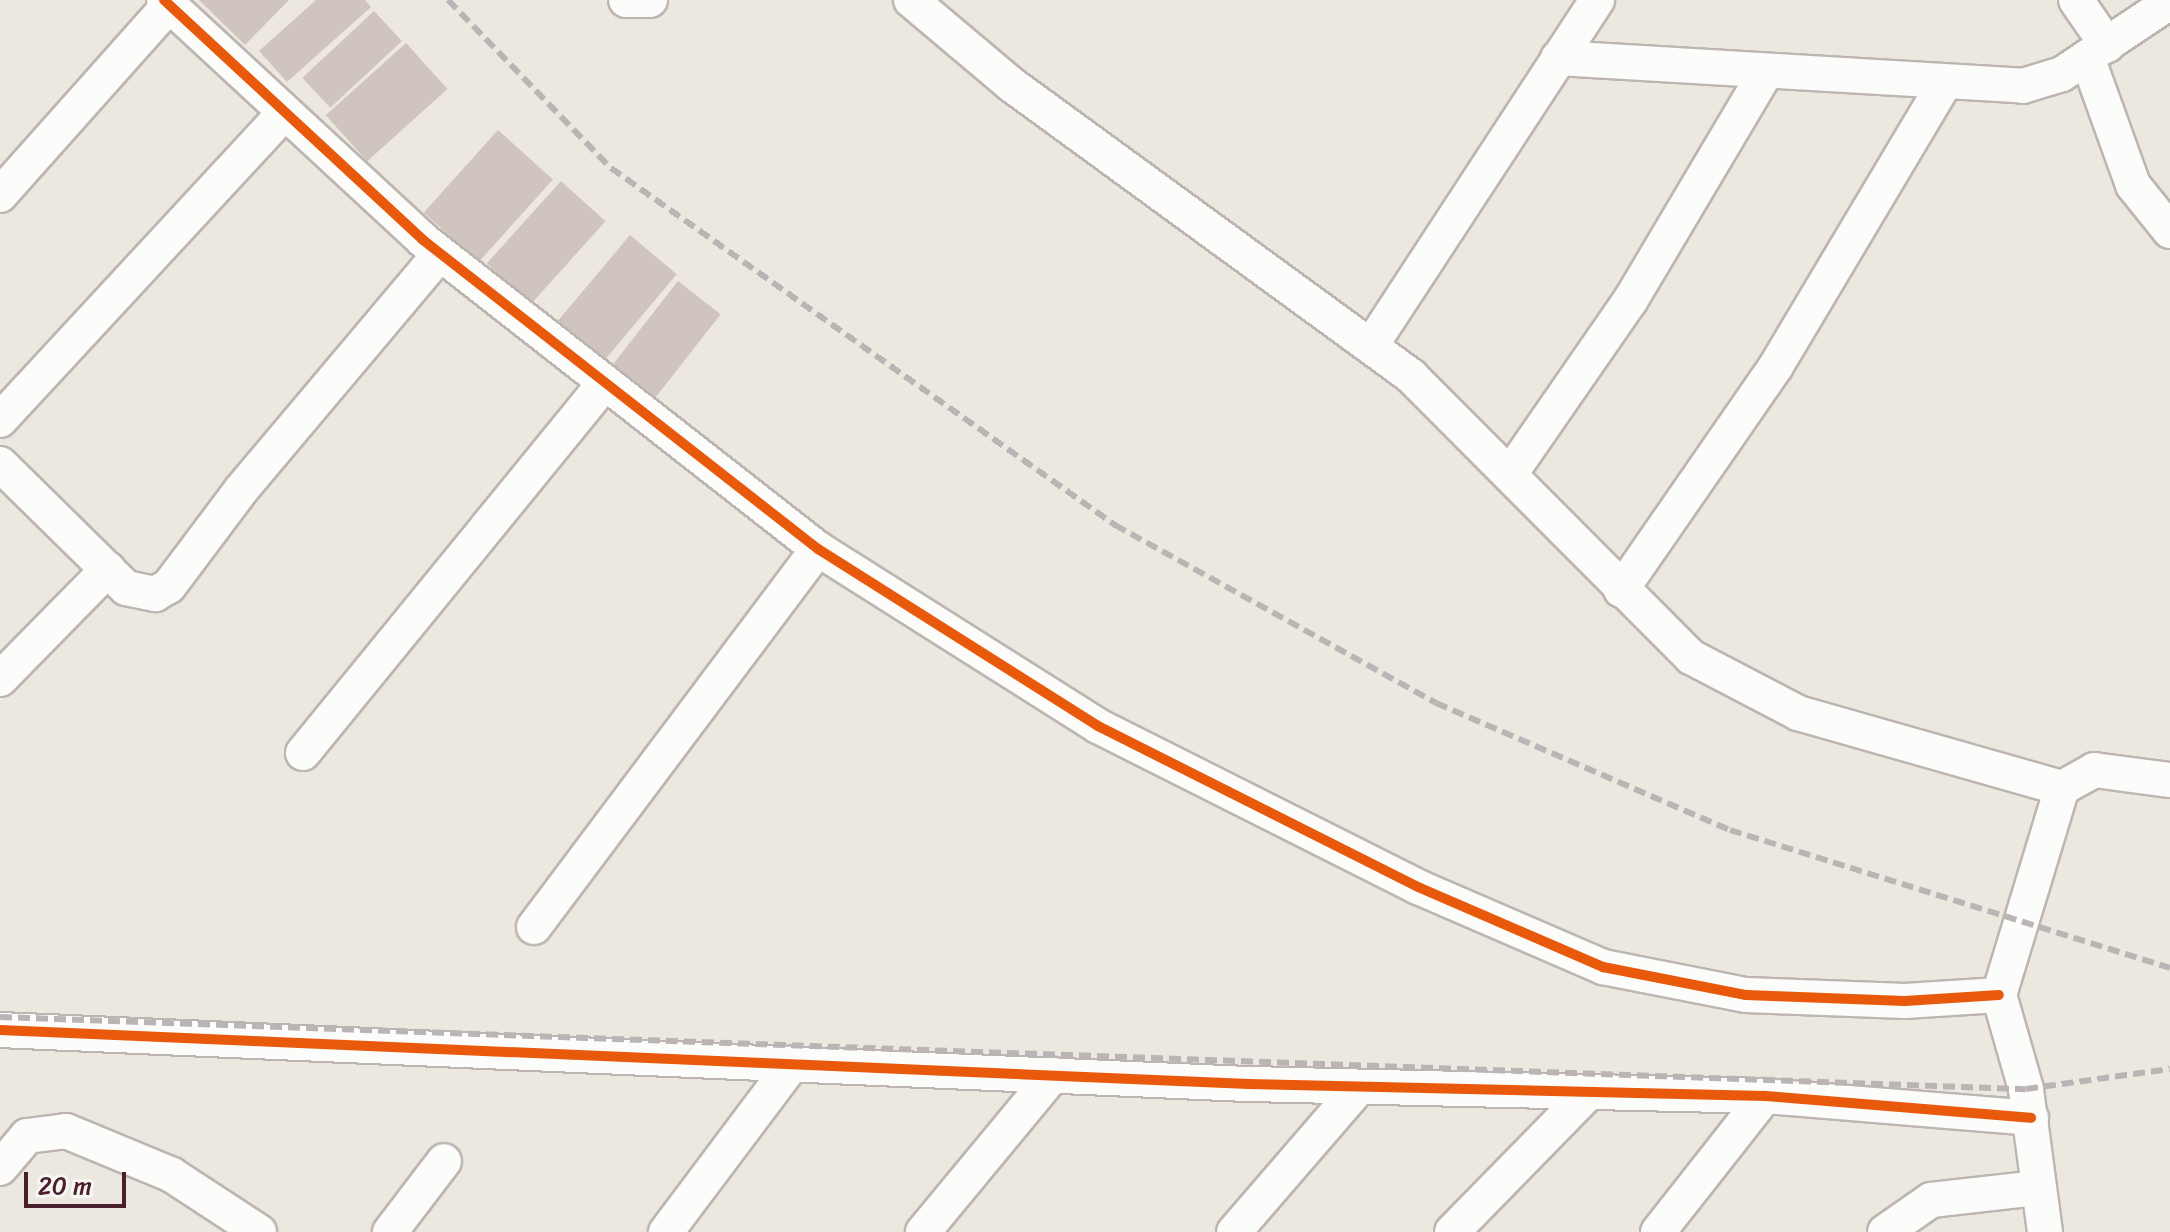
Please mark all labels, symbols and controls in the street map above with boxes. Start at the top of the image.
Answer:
scale bar [28,1156,130,1206]
text: 20 m [38,1165,92,1207]

